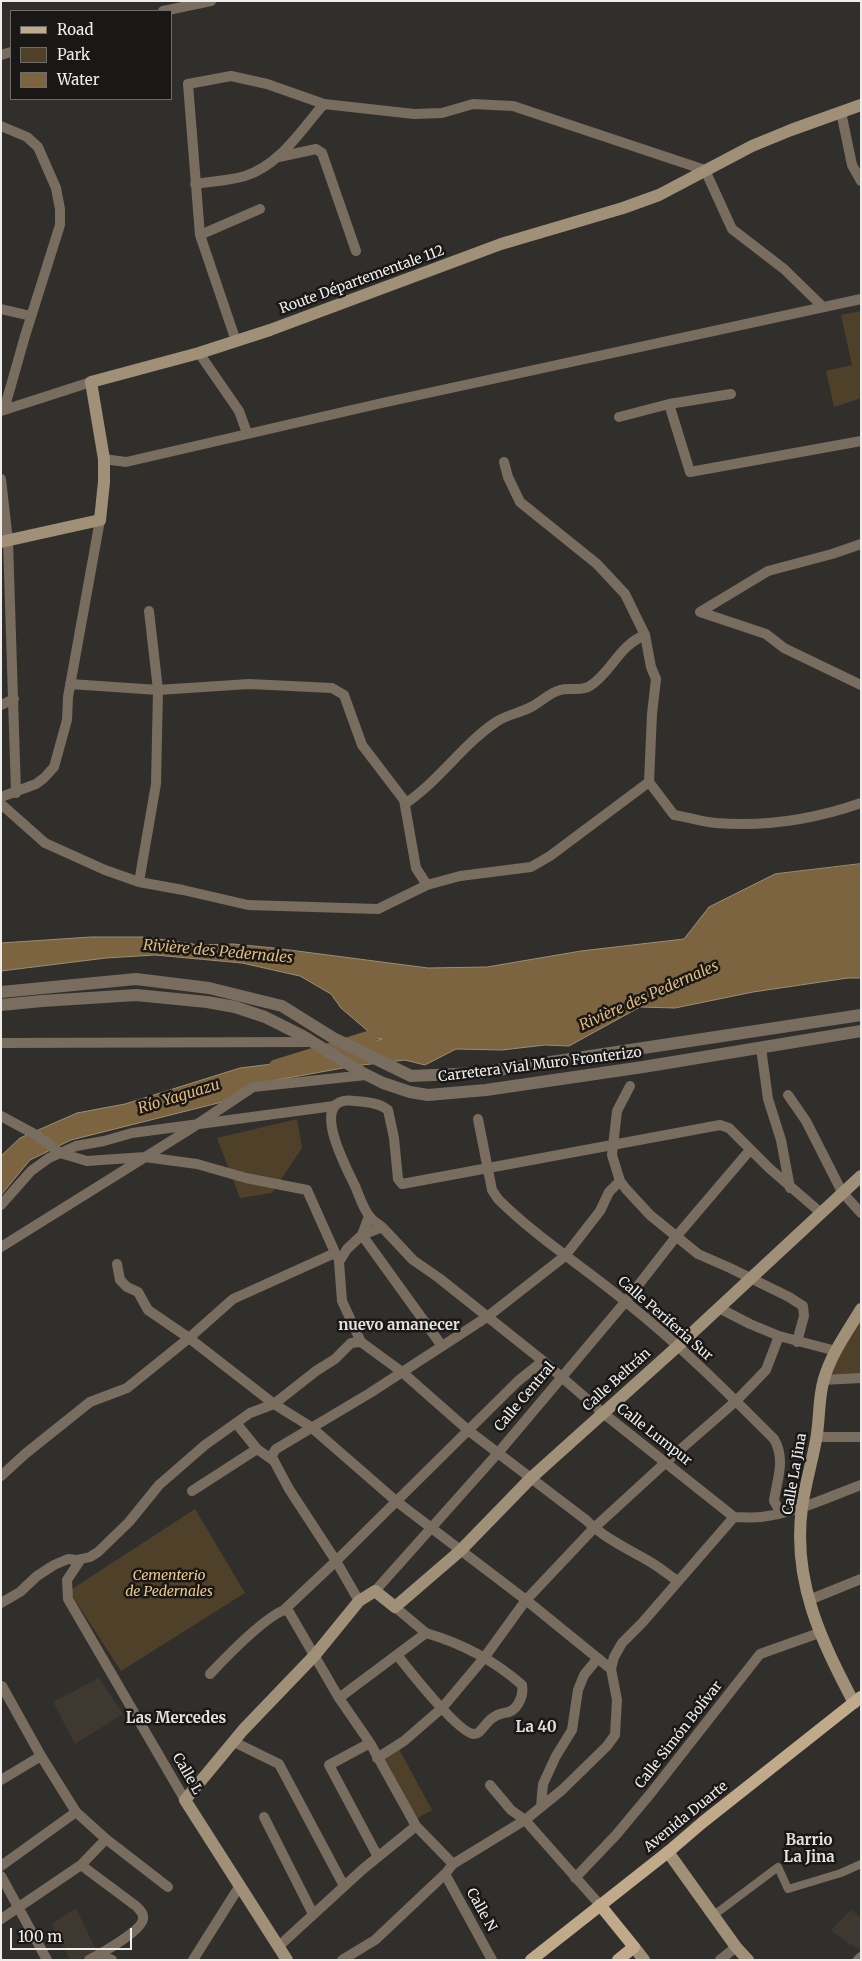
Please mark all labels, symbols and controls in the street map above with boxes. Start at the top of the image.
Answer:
legend [10,10,172,100]
text: Road [57,20,93,39]
text: Park [57,45,90,64]
text: Water [57,70,99,89]
street label: Route Départementale 112 [277,242,447,318]
water label: Rivière des Pedernales [142,936,294,968]
water label: Rivière des Pedernales [577,957,721,1035]
street label: Carretera Vial Muro Fronterizo [437,1044,643,1086]
water label: Río Yaguazu [136,1076,222,1118]
street label: Calle Periferia Sur [614,1273,716,1365]
district label: nuevo amanecer [338,1317,460,1335]
street label: Calle Beltrán [580,1345,654,1415]
street label: Calle Central [491,1359,559,1435]
street label: Calle Lumpur [613,1400,695,1470]
street label: Calle La Jina [780,1432,810,1516]
park label: Cementerio de Pedernales [125,1568,213,1600]
street label: Calle Simón Bolívar [632,1678,726,1792]
district label: Las Mercedes [126,1710,226,1728]
district label: La 40 [515,1719,557,1737]
street label: Calle L [169,1750,205,1798]
street label: Avenida Duarte [641,1778,731,1856]
district label: Barrio La Jina [783,1832,835,1867]
street label: Calle N [462,1885,500,1935]
scale bar [12,1918,135,1950]
text: 100 m [18,1927,62,1946]

